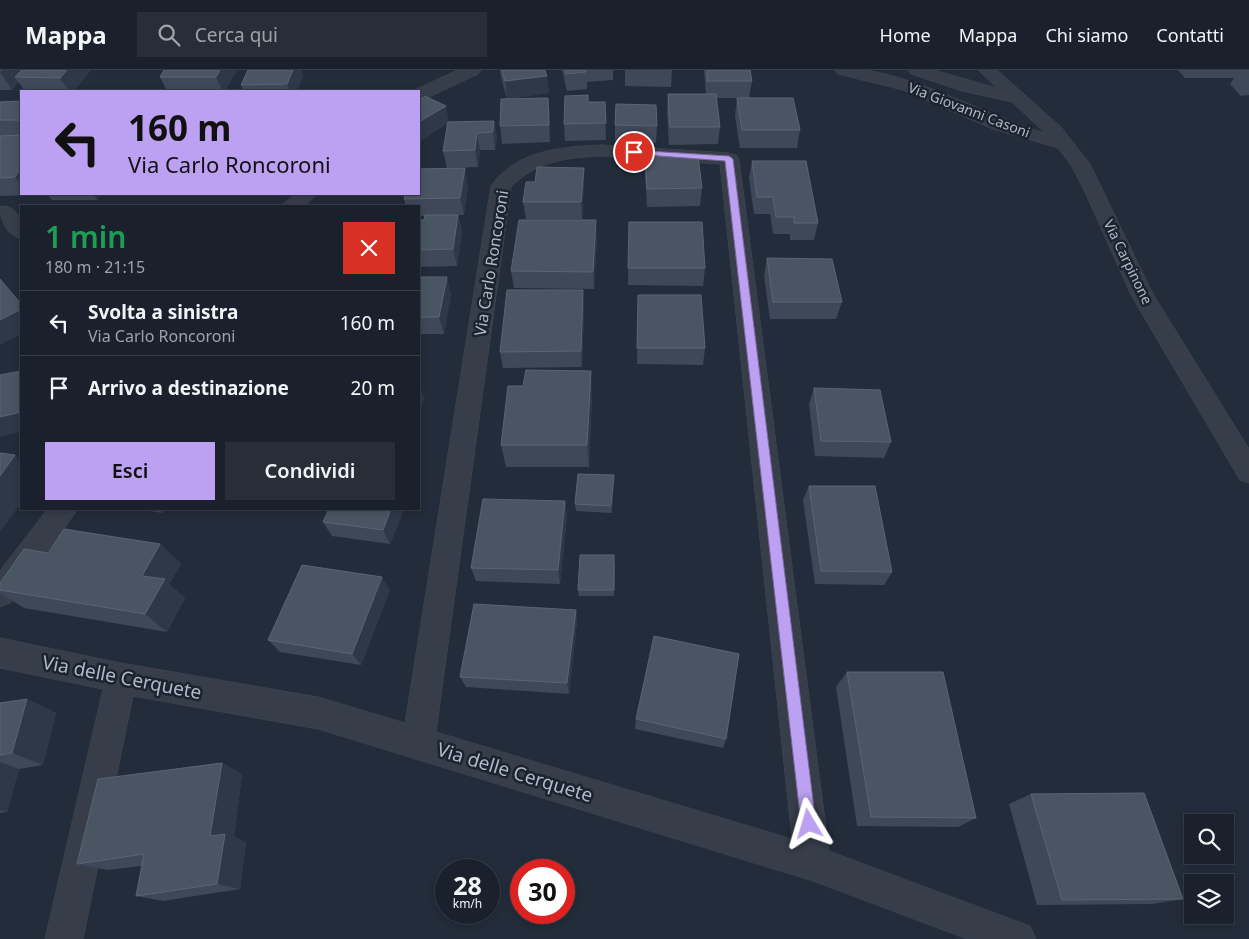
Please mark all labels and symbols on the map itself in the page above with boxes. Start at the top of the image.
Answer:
street label: Via Giovanni Casoni [905,78,1033,142]
pin [613,131,655,173]
street label: Via Carlo Roncoroni [469,188,513,338]
street label: Via Carpinone [1100,216,1157,307]
street label: Via delle Cerquete [40,649,204,705]
street label: Via delle Cerquete [434,736,596,808]
position arrow [782,797,834,849]
speed limit sign: 30 [510,859,575,924]

